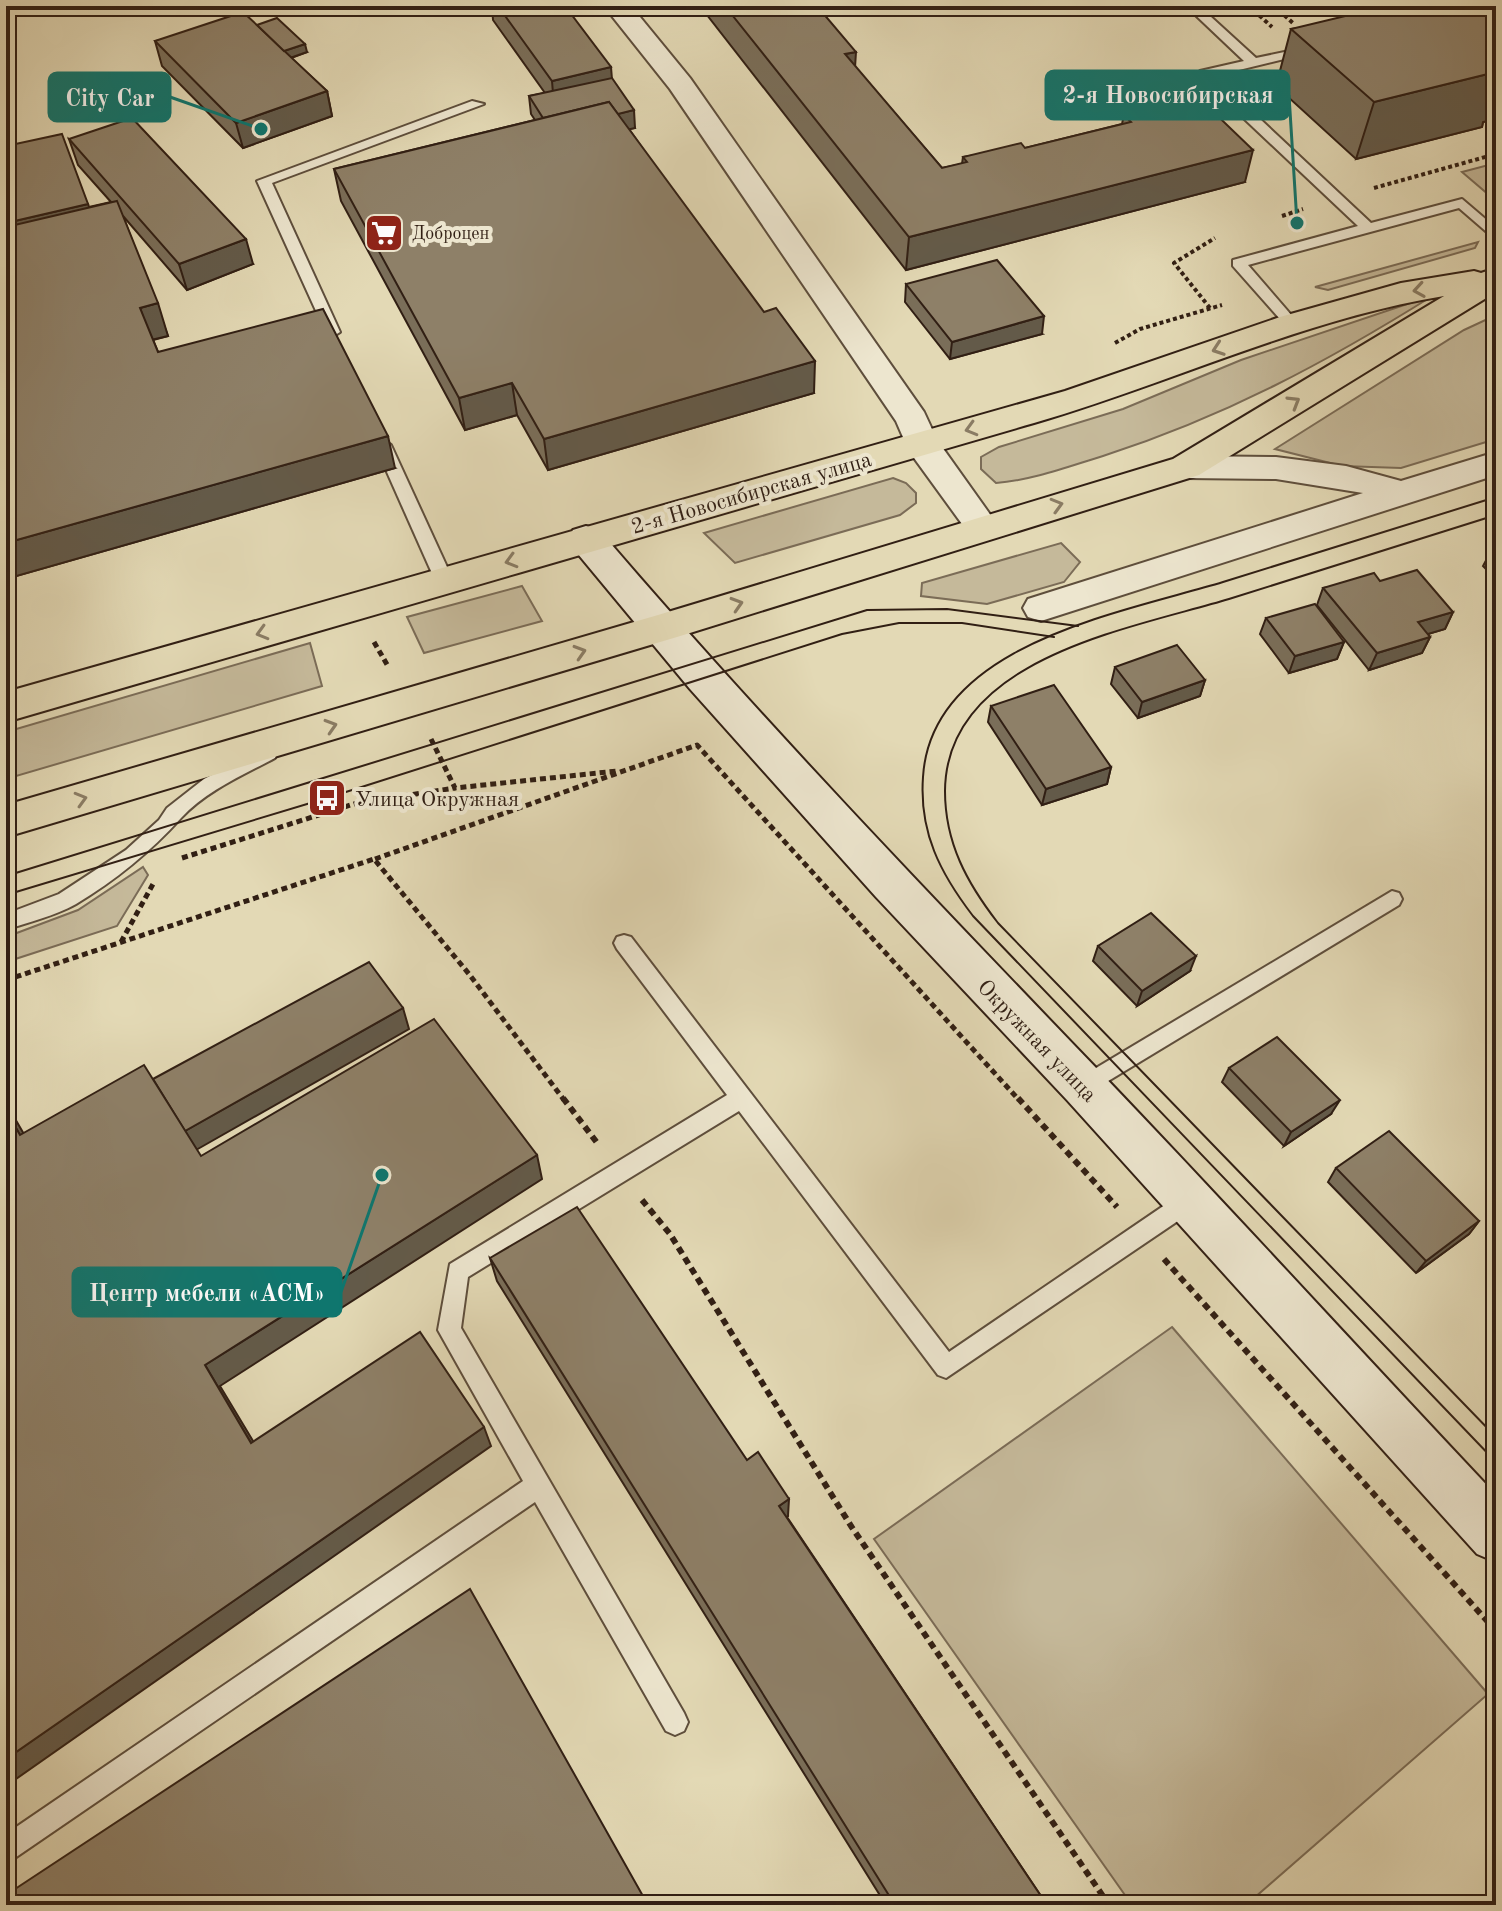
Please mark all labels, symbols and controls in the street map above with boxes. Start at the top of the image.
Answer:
callout: 2-я Новосибирская [1046,71,1289,119]
callout: City Car [49,73,170,121]
text: 2-я Новосибирская [1062,85,1274,109]
text: City Car [65,88,155,112]
supermarket icon: Доброцен [363,212,405,254]
place label: Доброцен [412,225,490,243]
one-way arrow [1412,281,1426,298]
one-way arrow [1212,340,1226,356]
one-way arrow [1285,396,1299,411]
one-way arrow [964,420,978,436]
street label: 2-я Новосибирская улица [629,449,874,539]
one-way arrow [1050,498,1064,514]
one-way arrow [505,552,519,568]
one-way arrow [730,597,744,613]
one-way arrow [255,624,269,640]
one-way arrow [572,645,586,661]
one-way arrow [323,719,337,735]
bus stop icon: Улица Окружная [306,777,348,819]
place label: Улица Окружная [355,789,519,811]
one-way arrow [73,792,87,808]
street label: Окружная улица [973,976,1100,1107]
callout: Центр мебели «АСМ» [73,1268,341,1316]
text: Центр мебели «АСМ» [89,1283,325,1307]

